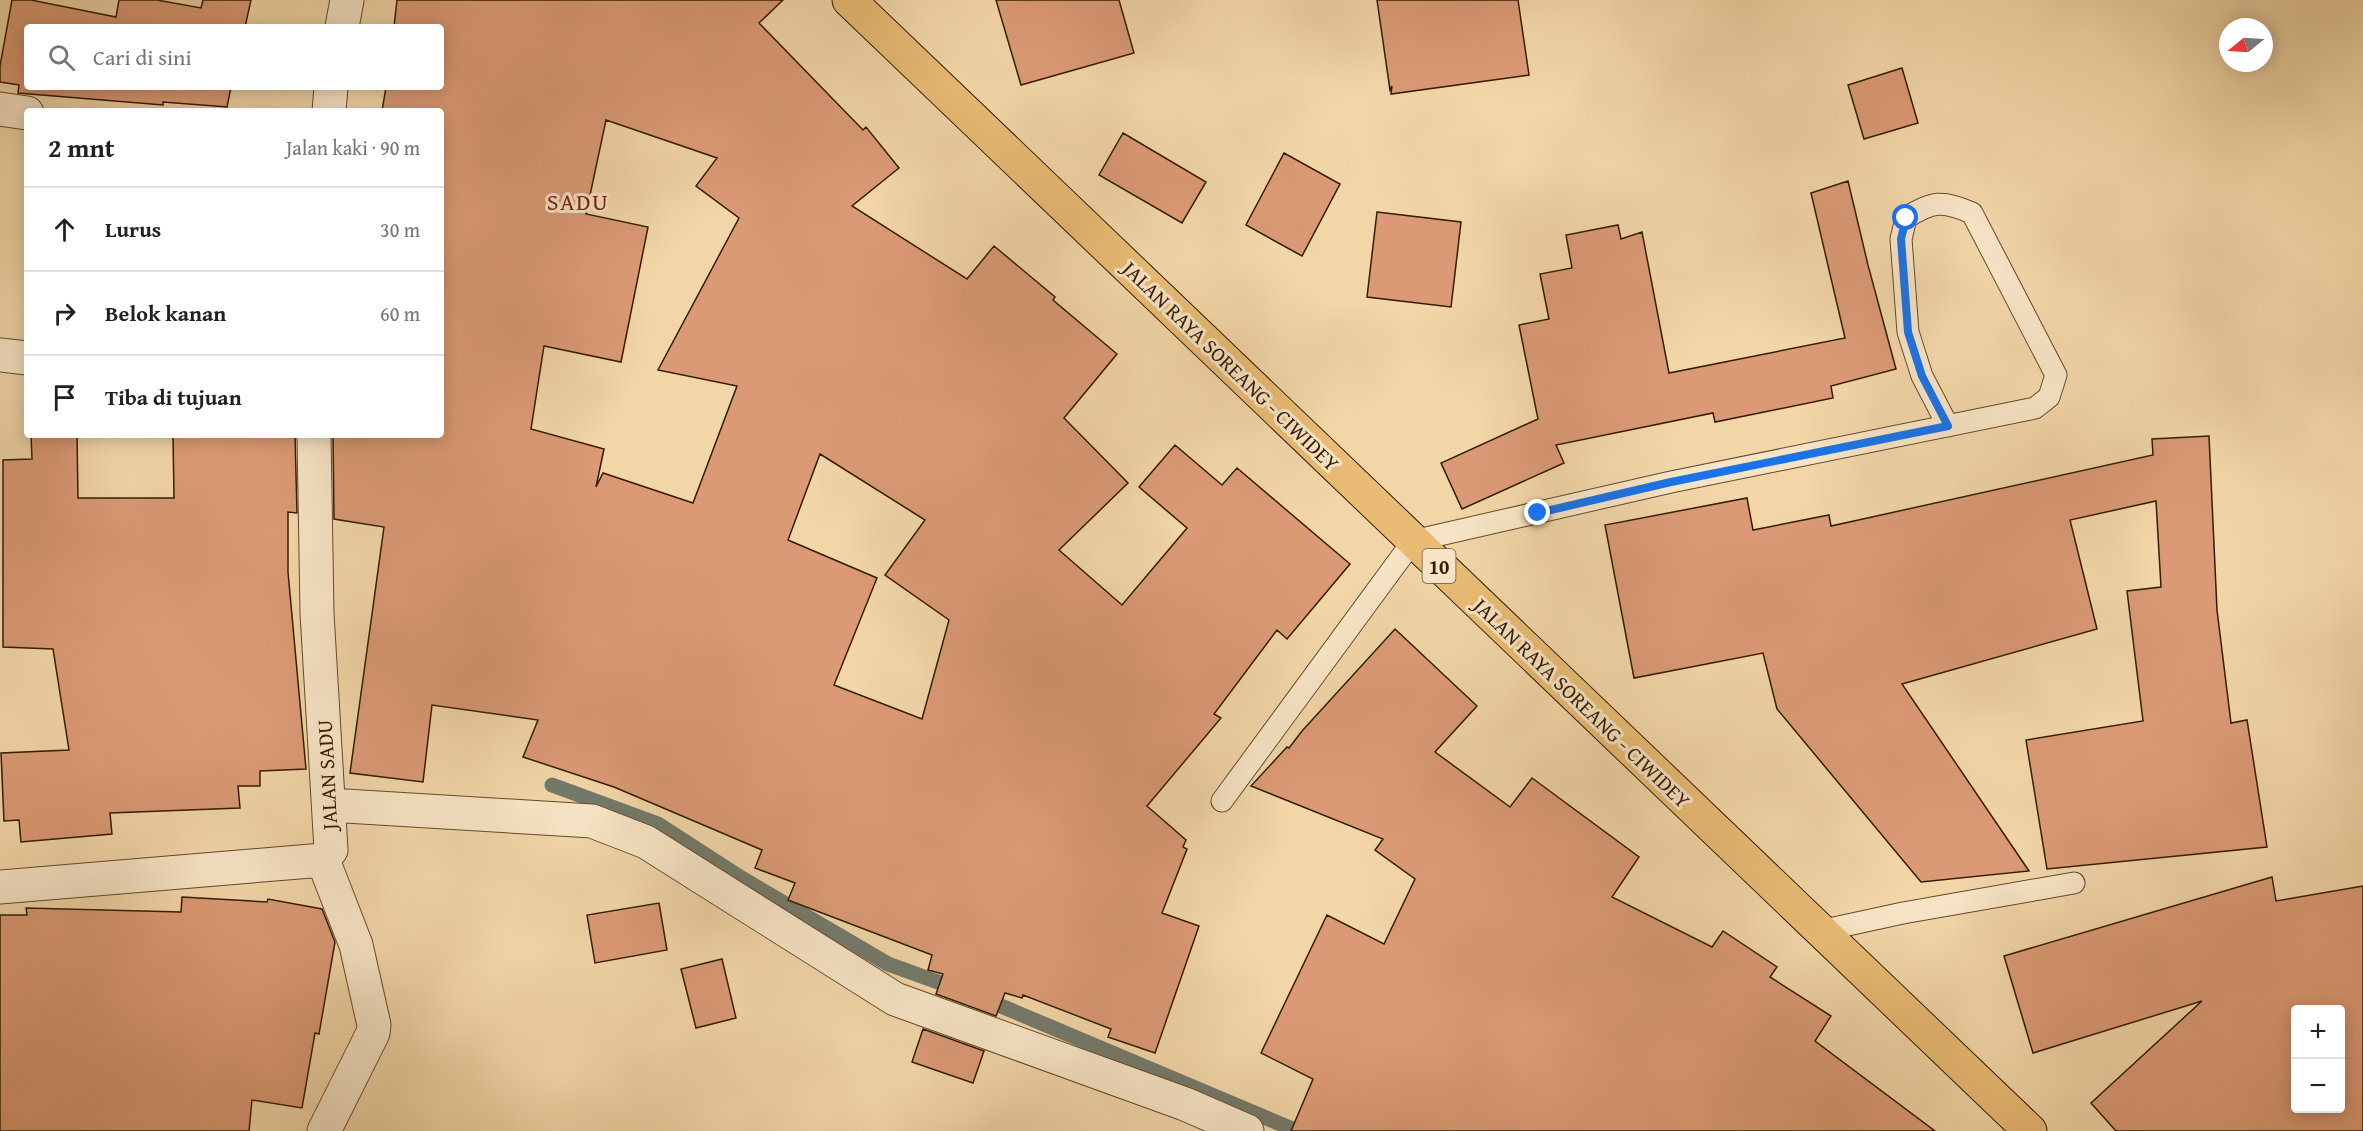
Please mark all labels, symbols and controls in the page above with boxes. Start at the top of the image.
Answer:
north arrow [2219,18,2273,72]
search box [24,24,444,90]
icon: search [45,41,78,74]
text: Cari di sini [93,41,192,73]
text: 2 mnt [48,128,115,167]
text: Jalan kaki · 90 m [286,133,420,162]
district label: SADU [547,184,609,219]
route start [1892,204,1918,230]
icon: ahead [48,213,81,246]
text: Lurus [105,213,161,245]
text: 30 m [380,215,420,244]
street label: JALAN RAYA SOREANG - CIWIDEY [1113,252,1347,479]
icon: right [48,297,81,330]
text: Belok kanan [105,297,226,329]
text: 60 m [380,299,420,328]
icon: arrive [48,381,81,414]
text: Tiba di tujuan [105,381,242,413]
route end [1524,499,1550,525]
road number: 10 [1422,549,1456,583]
street label: JALAN RAYA SOREANG - CIWIDEY [1464,589,1698,816]
street label: JALAN SADU [309,719,346,834]
map controls [2291,1005,2345,1113]
button: + [2291,1005,2345,1059]
button: − [2291,1059,2345,1113]

